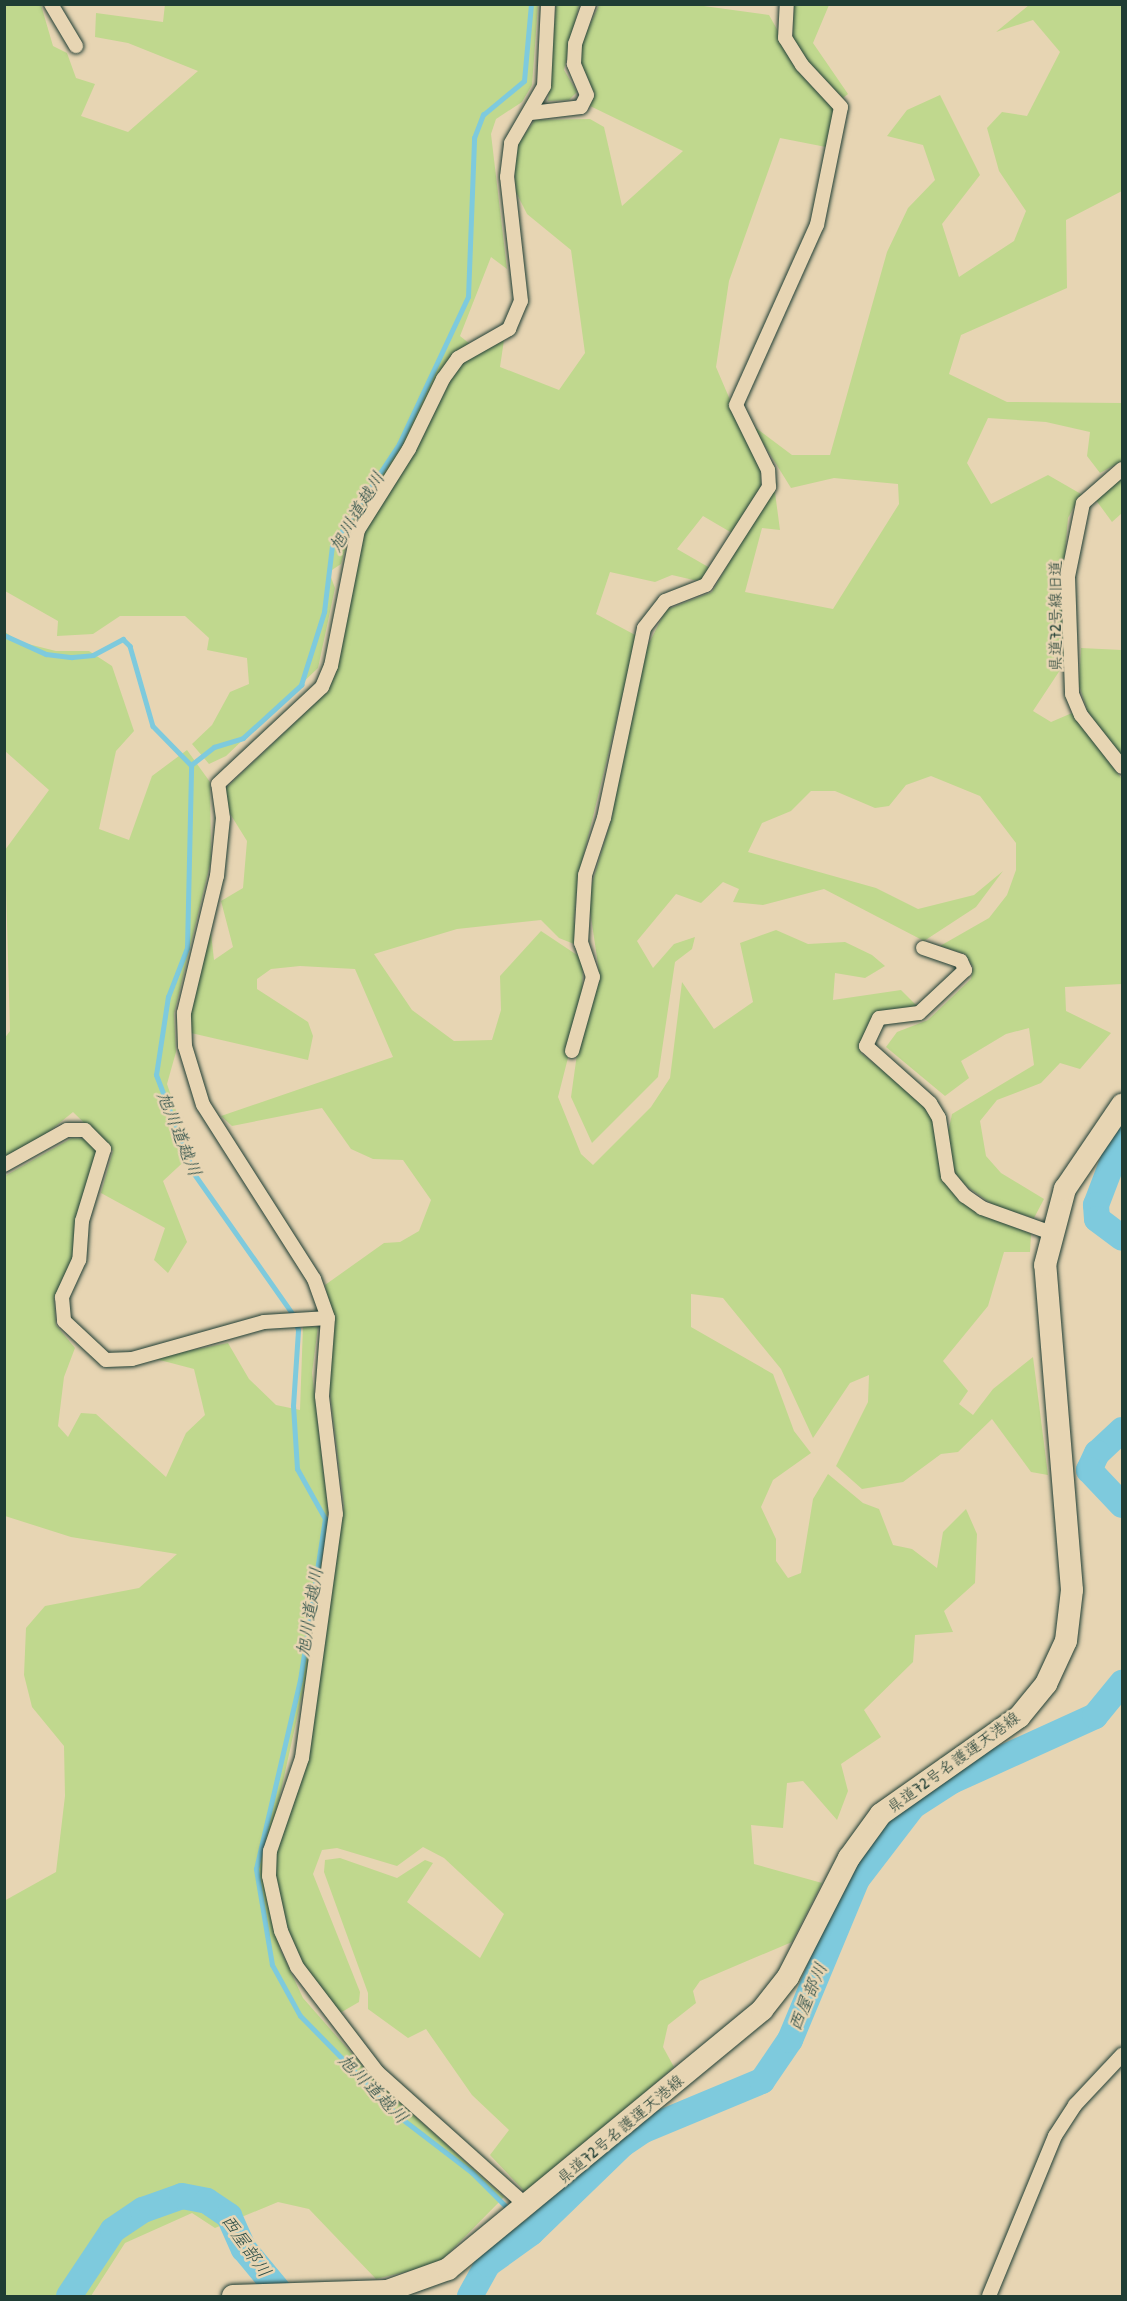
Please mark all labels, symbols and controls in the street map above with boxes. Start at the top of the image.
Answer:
water label: 旭川道越川 [325,468,389,556]
street label: 県道72号線旧道 [1045,560,1065,672]
water label: 旭川道越川 [152,1088,206,1180]
water label: 旭川道越川 [292,1566,328,1658]
street label: 県道72号名護運天港線 [883,1707,1023,1817]
water label: 西屋部川 [784,1960,832,2034]
water label: 旭川道越川 [334,2050,412,2128]
street label: 県道72号名護運天港線 [553,2070,687,2188]
water label: 西屋部川 [217,2210,275,2282]

